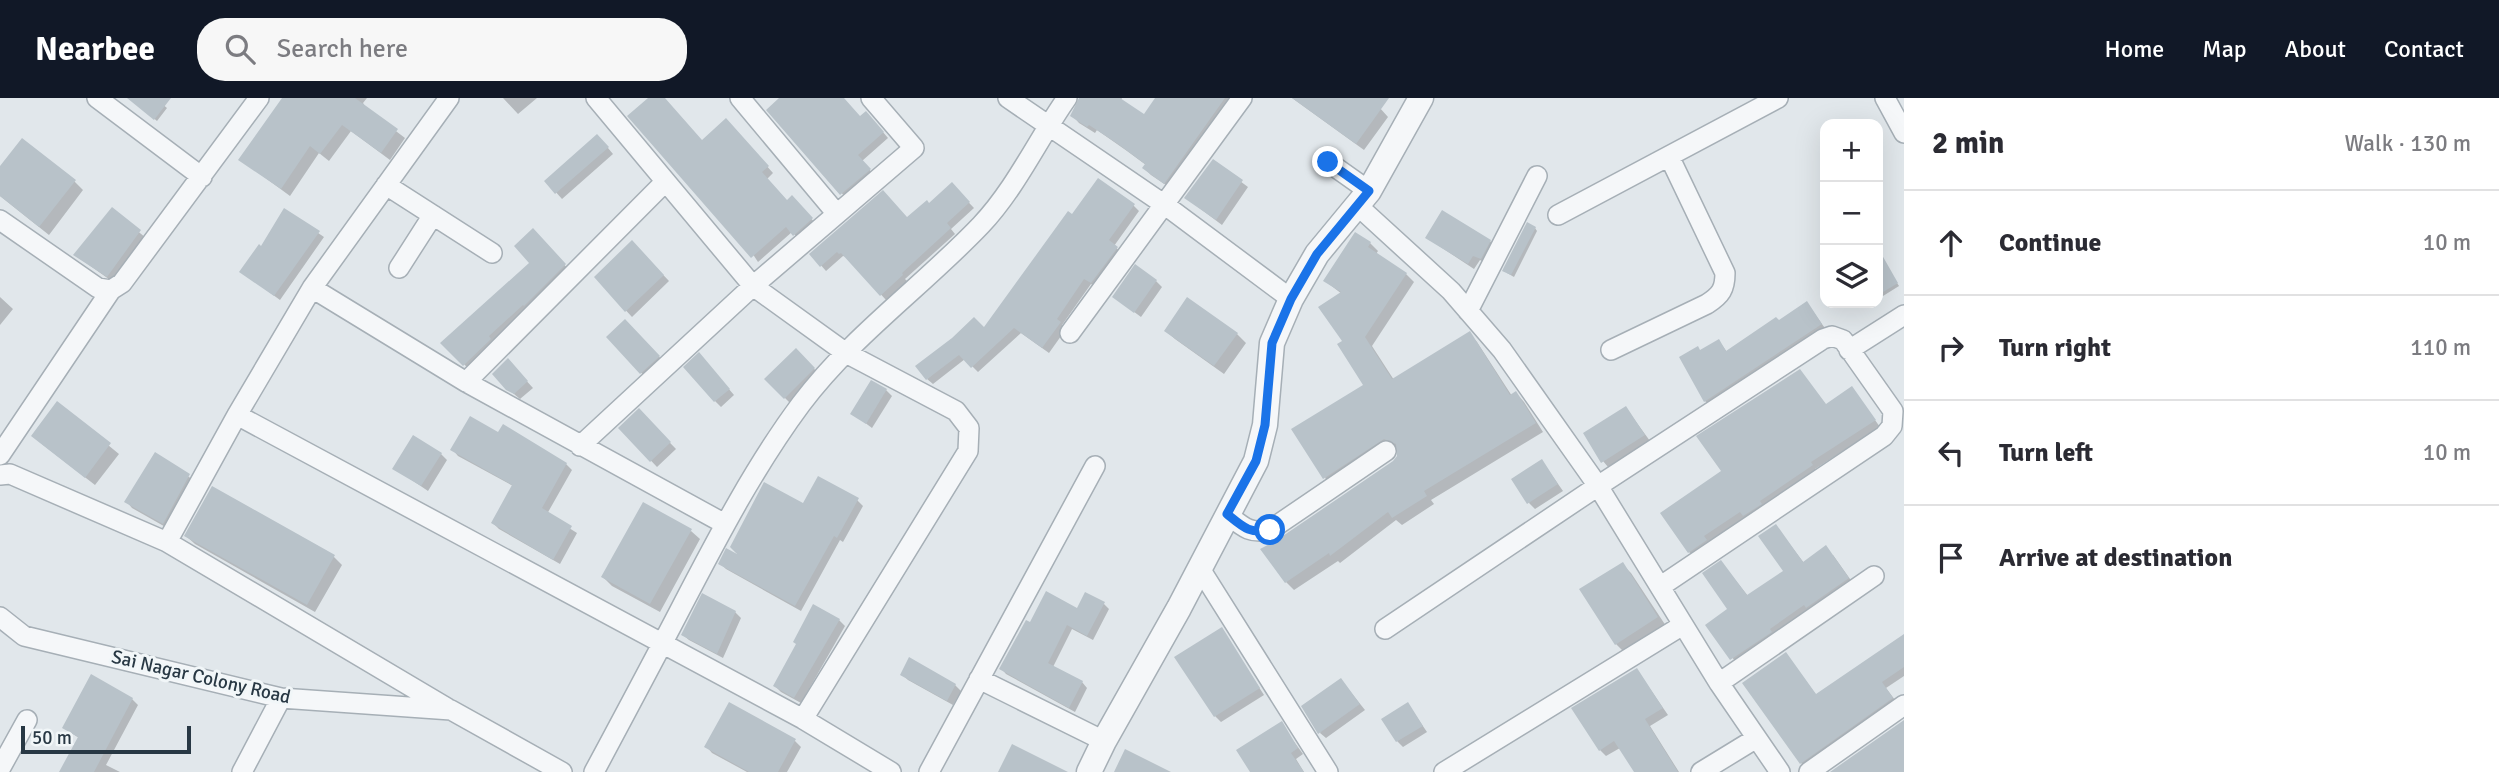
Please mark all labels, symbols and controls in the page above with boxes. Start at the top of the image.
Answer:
search box [197,18,687,81]
text: Nearbee [35,29,155,70]
icon: search [221,30,259,68]
text: Search here [277,33,408,65]
text: Home [2104,34,2164,64]
text: Map [2202,34,2247,64]
text: About [2285,34,2346,64]
text: Contact [2384,34,2464,64]
map controls [1820,119,1883,308]
button: + [1820,119,1883,182]
text: 2 min [1932,125,2004,162]
text: Walk · 130 m [2345,129,2471,158]
route end [1312,146,1343,177]
button: − [1820,182,1883,245]
icon: ahead [1932,224,1970,262]
text: Continue [1999,227,2101,259]
text: 10 m [2423,228,2471,257]
button: layers [1820,245,1883,308]
icon: right [1932,329,1970,367]
text: Turn right [1999,332,2111,364]
text: 110 m [2410,333,2471,362]
icon: left [1932,434,1970,472]
text: Turn left [1999,437,2093,469]
text: 10 m [2423,438,2471,467]
route start [1254,514,1285,545]
icon: arrive [1932,539,1970,577]
text: Arrive at destination [1999,542,2232,574]
street label: Sai Nagar Colony Road [109,645,293,709]
scale bar [21,723,191,755]
text: 50 m [32,726,72,750]

